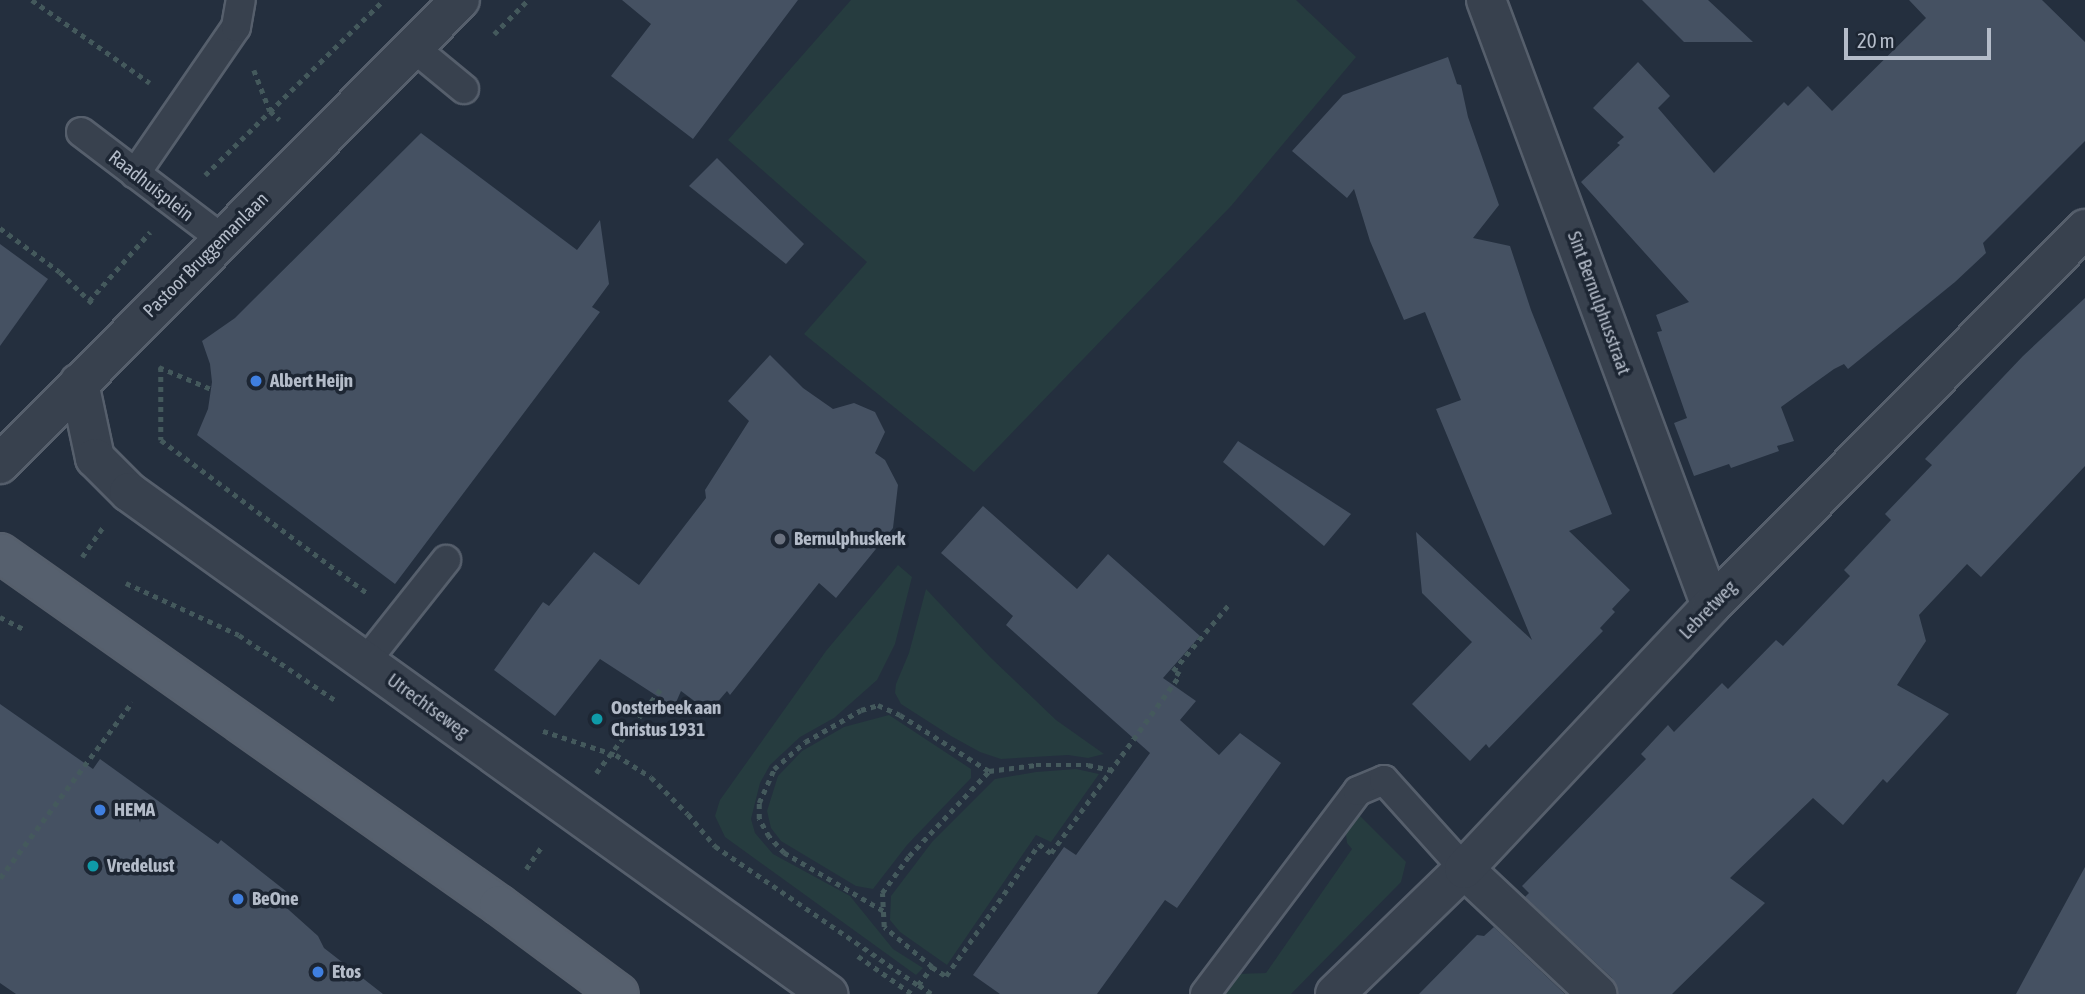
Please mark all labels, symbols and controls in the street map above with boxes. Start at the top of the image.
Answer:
scale bar [1847,14,1994,58]
text: 20 m [1857,28,1895,52]
street label: Raadhuisplein [104,146,198,226]
street label: Pastoor Bruggemanlaan [139,188,273,322]
street label: Sint Bernulphusstraat [1562,228,1636,378]
place label: Albert Heijn [270,370,353,392]
marker: Albert Heijn [248,373,264,389]
place label: Bernulphuskerk [794,528,905,550]
marker: Bernulphuskerk [772,531,788,547]
street label: Lebretweg [1675,576,1741,644]
street label: Utrechtseweg [383,669,473,743]
place label: Oosterbeek aan Christus 1931 [611,697,721,741]
marker: Oosterbeek aan Christus 1931 [589,711,605,727]
place label: HEMA [114,799,155,821]
marker: HEMA [92,802,108,818]
place label: Vredelust [107,855,174,877]
marker: Vredelust [85,858,101,874]
place label: BeOne [252,888,299,910]
marker: BeOne [230,891,246,907]
place label: Etos [332,961,361,983]
marker: Etos [310,964,326,980]

